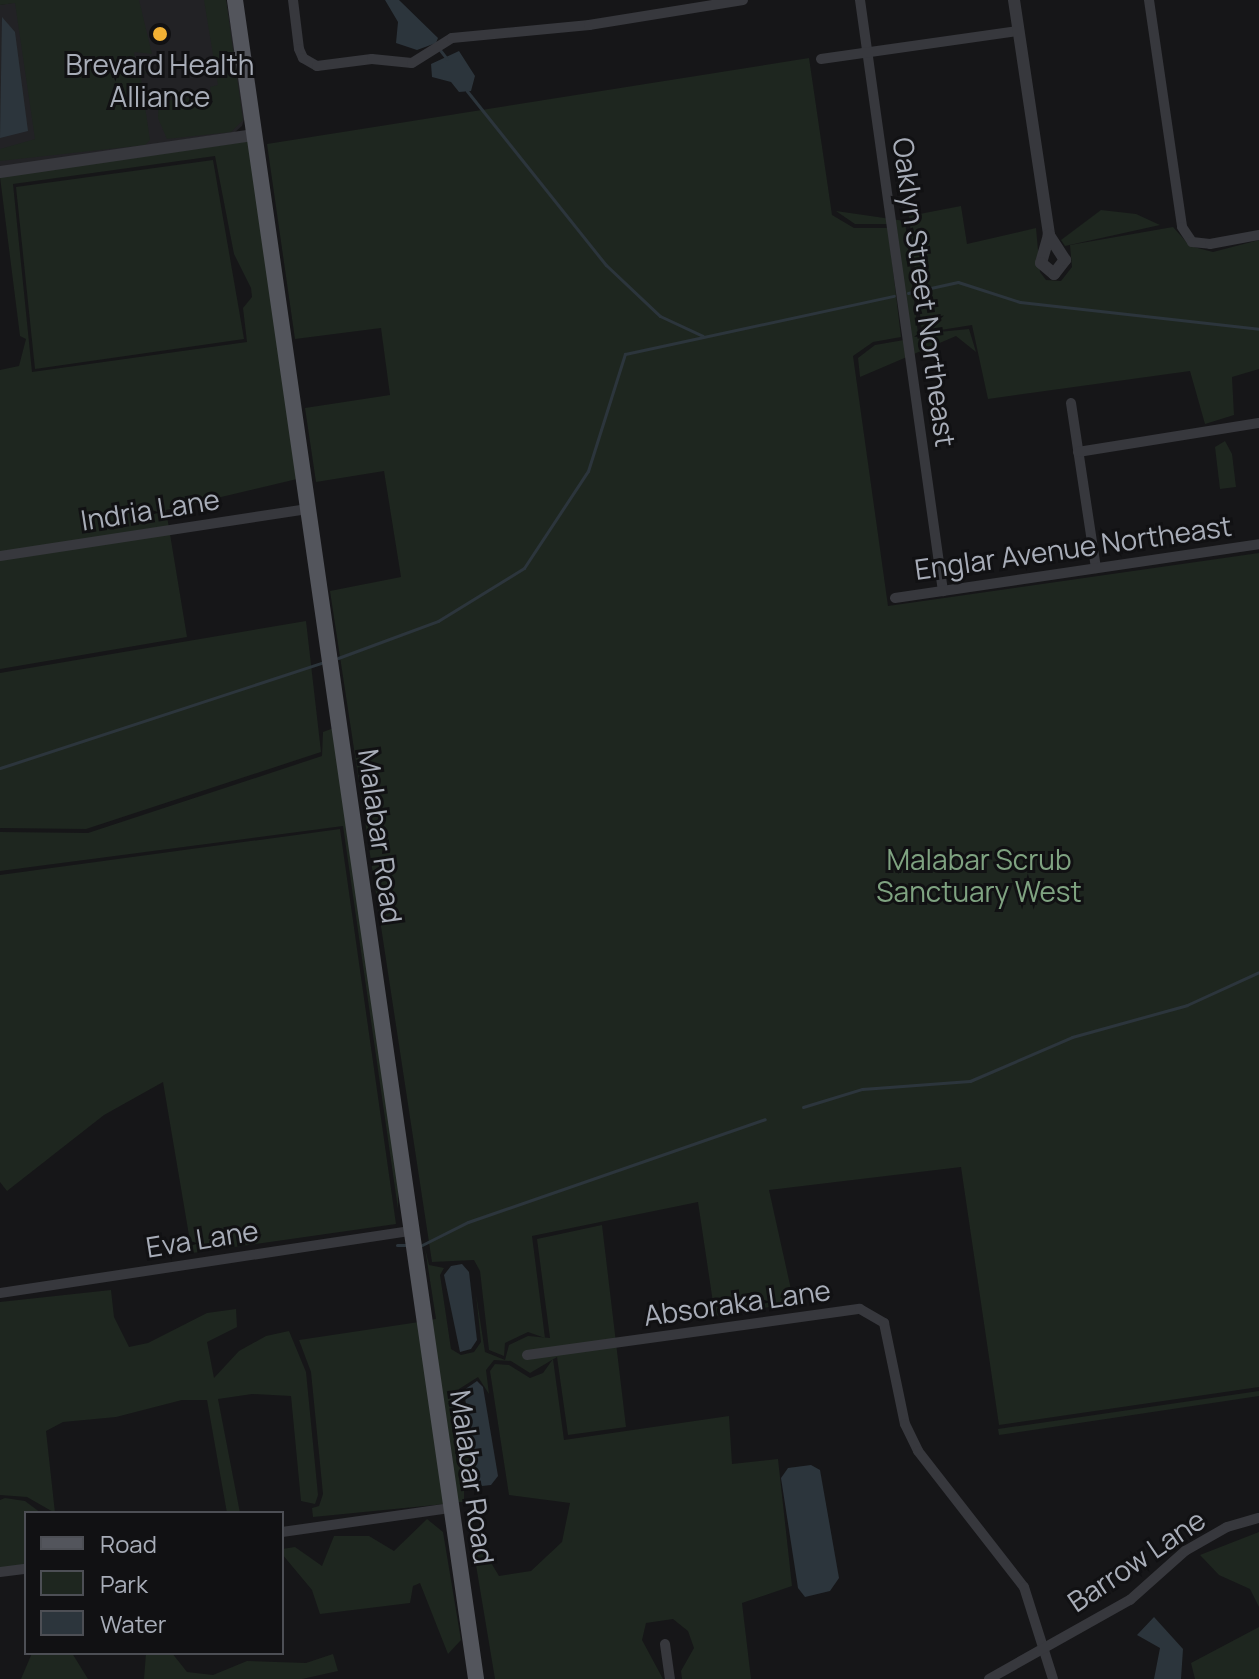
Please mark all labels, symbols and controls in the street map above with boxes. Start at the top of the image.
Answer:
marker: Brevard Health Alliance [151,25,169,43]
place label: Brevard Health Alliance [66,47,254,113]
street label: Oaklyn Street Northeast [887,135,963,449]
street label: Indria Lane [78,481,222,537]
street label: Englar Avenue Northeast [912,508,1234,586]
street label: Malabar Road [352,747,410,925]
park label: Malabar Scrub Sanctuary West [876,842,1082,908]
street label: Eva Lane [143,1213,261,1263]
street label: Absoraka Lane [641,1272,833,1332]
street label: Malabar Road [444,1388,502,1566]
street label: Barrow Lane [1061,1502,1211,1618]
legend [24,1511,284,1655]
text: Road [100,1527,157,1560]
text: Park [100,1567,148,1600]
text: Water [100,1607,167,1640]

